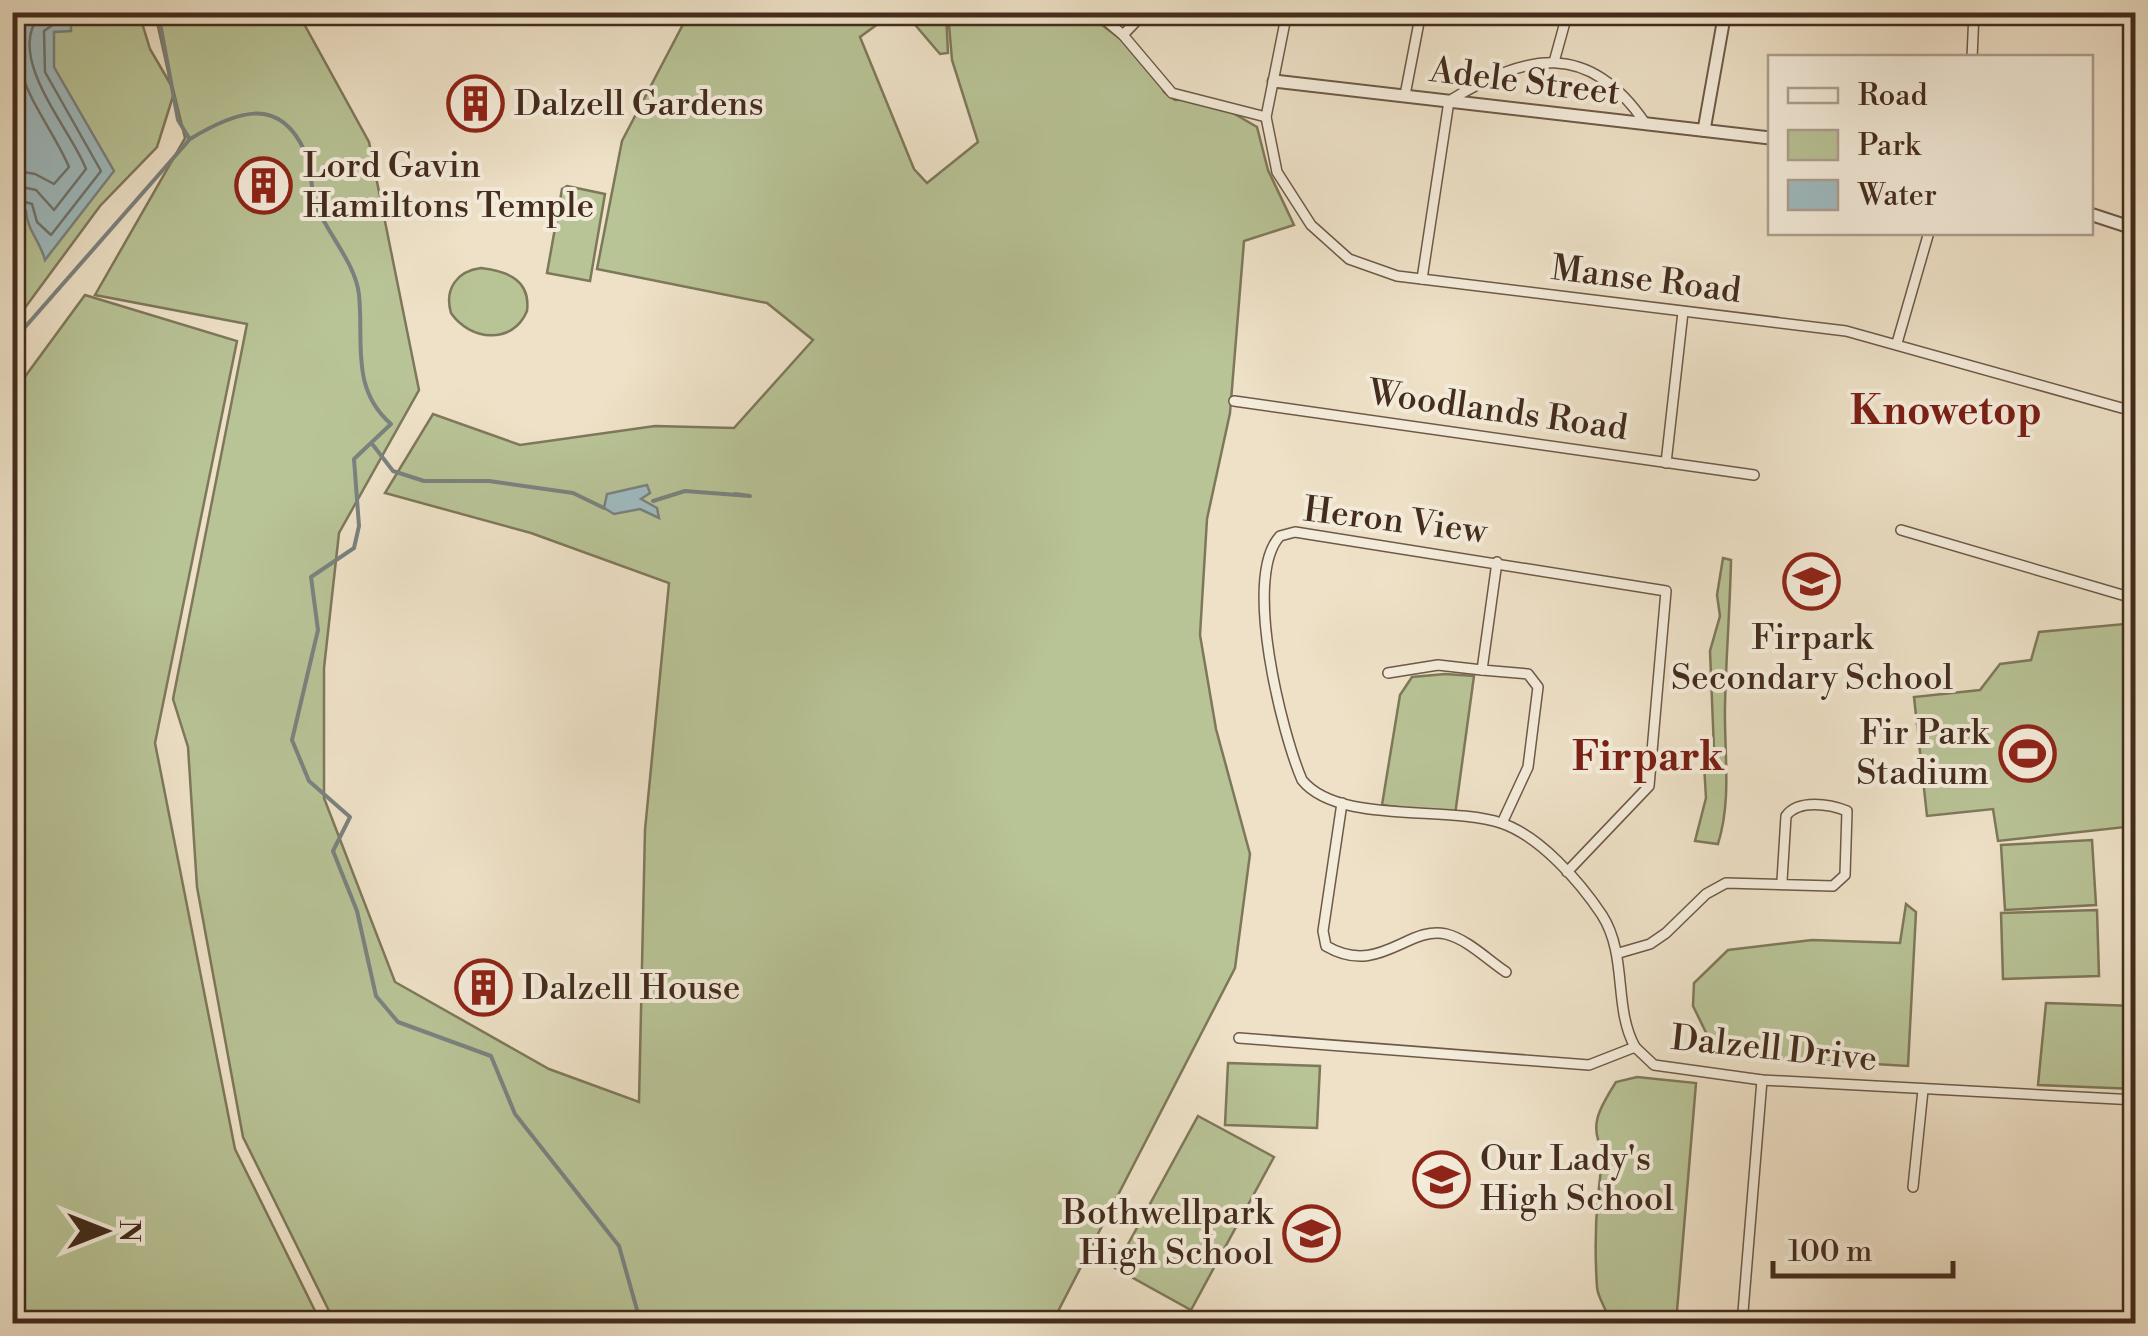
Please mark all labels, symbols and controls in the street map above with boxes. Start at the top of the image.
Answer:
street label: Adele Street [1426,49,1623,115]
legend [1768,55,2093,235]
building icon: Dalzell Gardens [445,74,505,134]
text: Road [1858,77,1928,115]
place label: Dalzell Gardens [514,83,764,126]
text: Park [1858,127,1922,165]
place label: Lord Gavin Hamiltons Temple [303,145,594,228]
building icon: Lord Gavin Hamiltons Temple [234,156,294,216]
text: Water [1857,177,1937,215]
street label: Manse Road [1549,247,1743,313]
street label: Woodlands Road [1365,371,1630,450]
district label: Knowetop [1850,387,2042,437]
street label: Heron View [1301,488,1490,554]
school or university icon: Firpark Secondary School [1782,552,1842,612]
place label: Firpark Secondary School [1671,617,1953,700]
place label: Fir Park Stadium [1856,712,1991,795]
sports icon: Fir Park Stadium [1998,723,2058,783]
district label: Firpark [1572,733,1725,783]
building icon: Dalzell House [453,958,513,1018]
place label: Dalzell House [522,967,740,1010]
street label: Dalzell Drive [1669,1017,1879,1081]
place label: Our Lady's High School [1480,1138,1674,1221]
school or university icon: Our Lady's High School [1411,1149,1471,1209]
north arrow [55,1181,155,1281]
place label: Bothwellpark High School [1061,1192,1275,1275]
school or university icon: Bothwellpark High School [1282,1203,1342,1263]
scale bar [1773,1216,1953,1278]
text: N [111,1220,146,1242]
text: 100 m [1788,1233,1872,1271]

